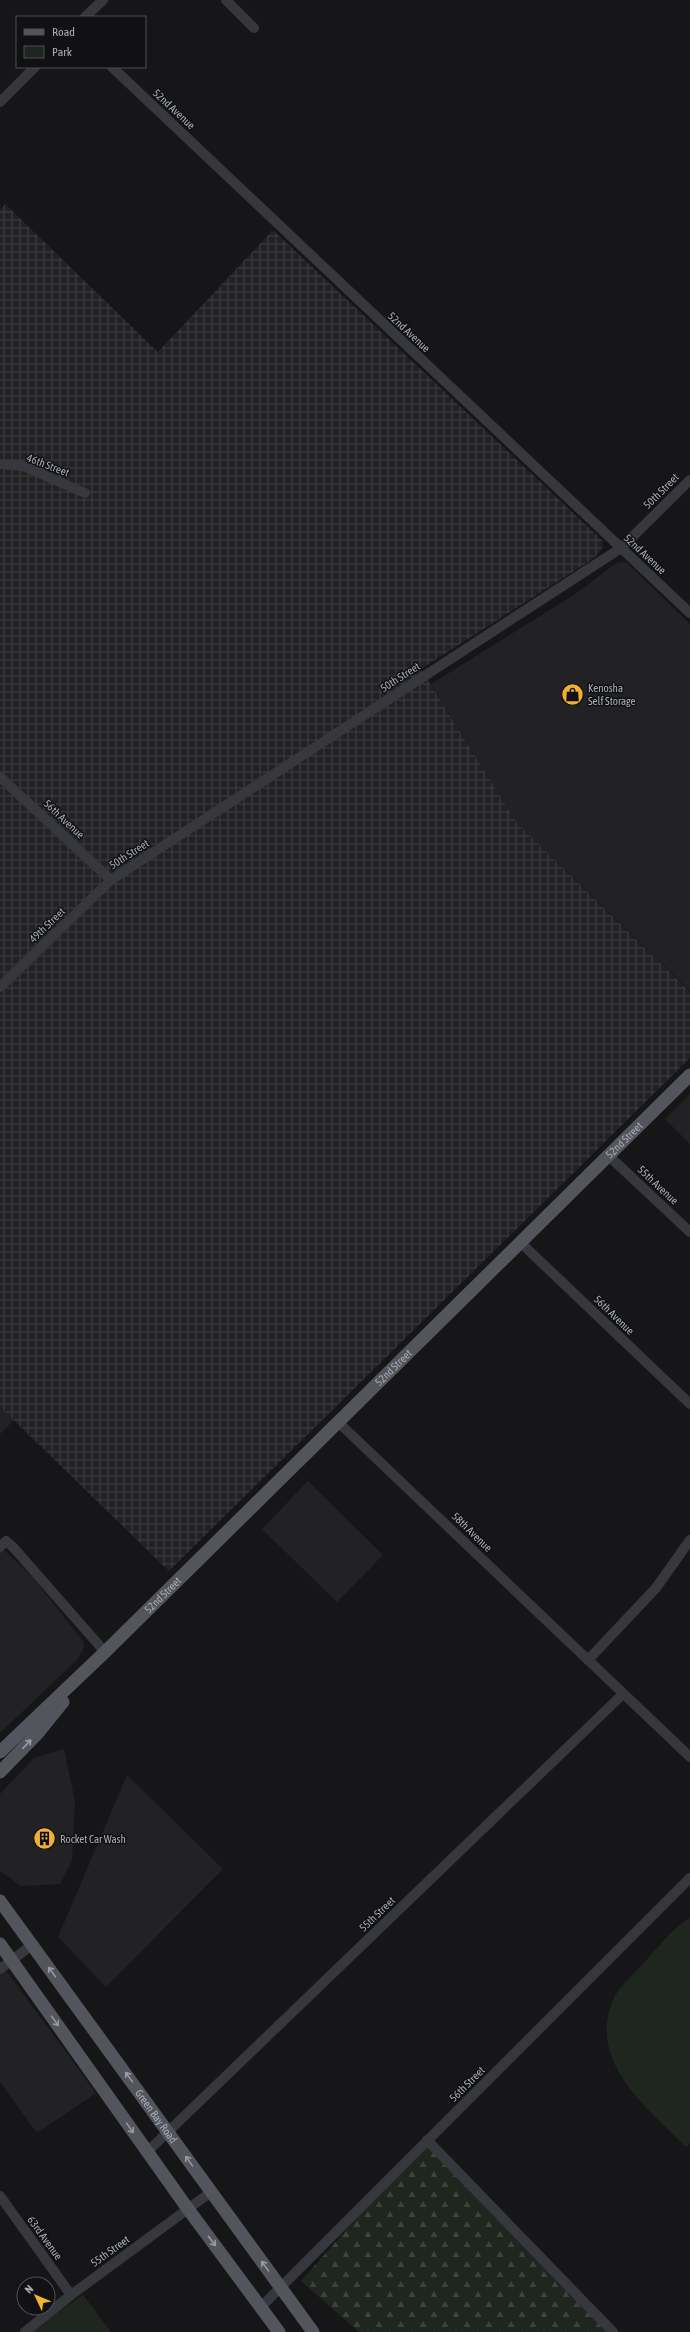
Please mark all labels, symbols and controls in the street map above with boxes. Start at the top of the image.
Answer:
legend [16,16,146,68]
text: Road [52,25,75,39]
text: Park [52,45,73,59]
street label: 52nd Avenue [151,87,197,131]
street label: 52nd Avenue [386,310,432,354]
street label: 46th Street [25,451,71,479]
street label: 50th Street [641,471,681,511]
street label: 52nd Avenue [622,532,668,576]
street label: 50th Street [378,660,422,694]
shop icon: Kenosha Self Storage [559,681,585,707]
place label: Kenosha Self Storage [588,682,636,707]
street label: 56th Avenue [41,797,87,841]
street label: 50th Street [107,837,151,871]
street label: 49th Street [27,905,67,945]
street label: 52nd Street [603,1119,645,1161]
street label: 55th Avenue [635,1163,681,1207]
street label: 56th Avenue [592,1293,636,1337]
street label: 52nd Street [373,1347,414,1388]
street label: 58th Avenue [450,1510,494,1554]
street label: 52nd Street [142,1574,183,1616]
one-way arrow [23,1739,32,1749]
building icon: Rocket Car Wash [31,1826,57,1852]
place label: Rocket Car Wash [60,1833,126,1845]
street label: 55th Street [357,1894,397,1934]
one-way arrow [48,1966,56,1977]
one-way arrow [51,2016,59,2027]
street label: 56th Street [447,2064,487,2104]
one-way arrow [125,2071,133,2082]
street label: Green Bay Road [133,2087,180,2145]
one-way arrow [126,2122,134,2133]
one-way arrow [185,2156,193,2167]
street label: 63rd Avenue [25,2214,65,2262]
street label: 55th Street [88,2233,132,2269]
one-way arrow [207,2235,216,2246]
one-way arrow [261,2261,269,2272]
north arrow [16,2276,56,2316]
text: N [22,2283,35,2296]

